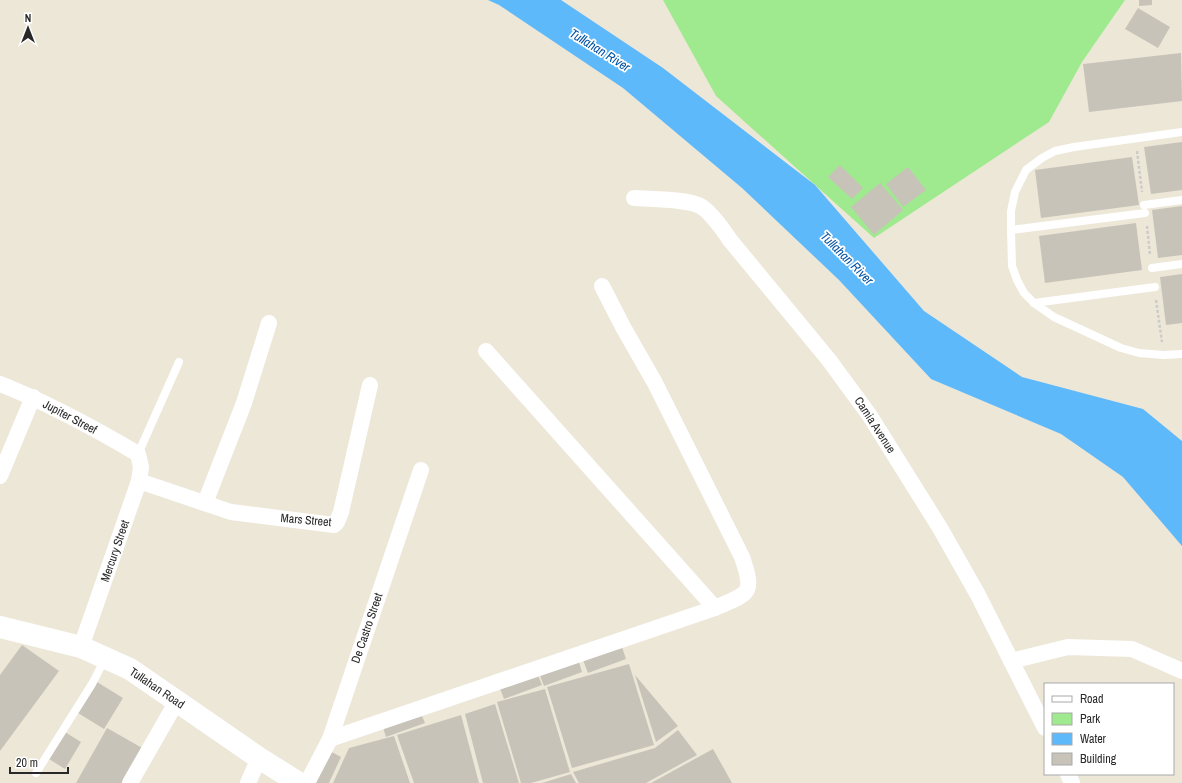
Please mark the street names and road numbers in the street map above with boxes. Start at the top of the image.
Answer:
street label: Camia Avenue [851,394,899,456]
street label: Jupiter Streef [40,396,100,438]
street label: Mars Street [280,510,332,530]
street label: Mercury Street [97,518,133,584]
street label: De Castro Street [348,591,387,665]
street label: Tullahan Road [126,664,188,712]

